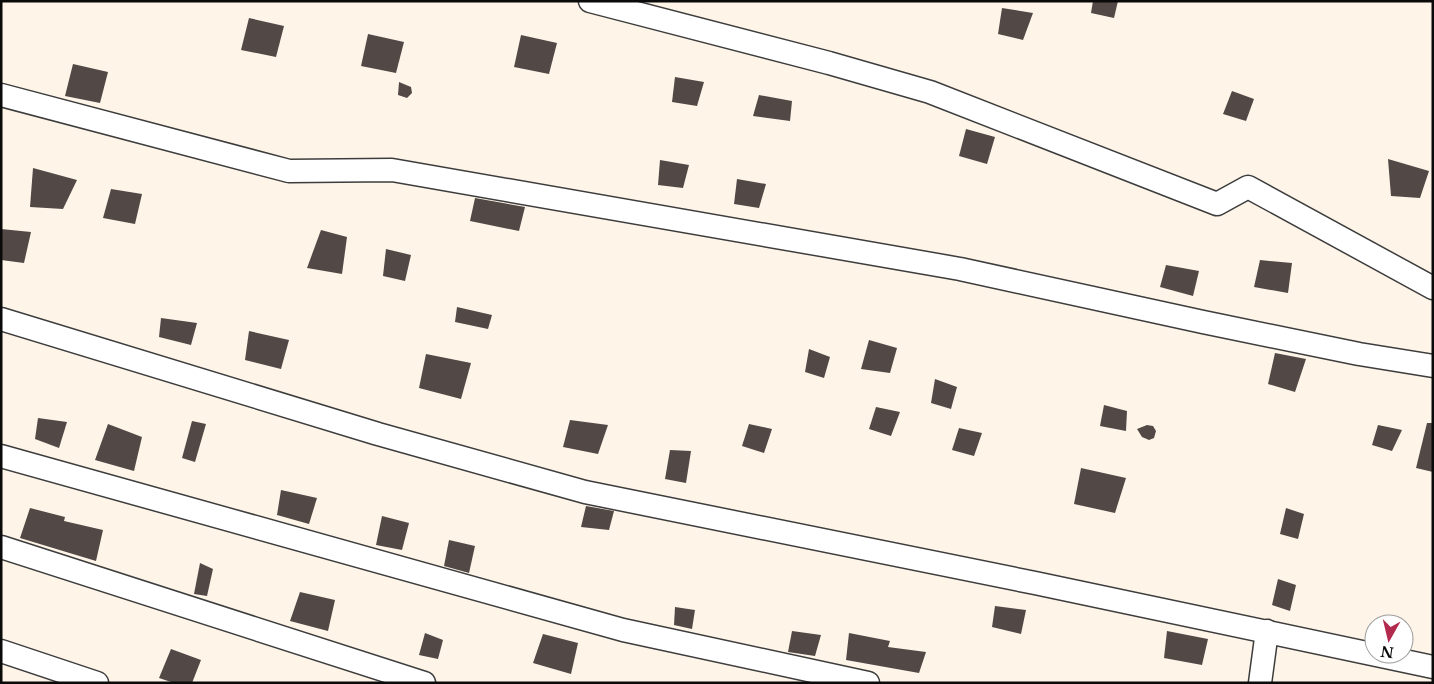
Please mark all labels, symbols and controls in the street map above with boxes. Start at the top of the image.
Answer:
north arrow [1364,614,1414,664]
text: N [1379,642,1395,662]

